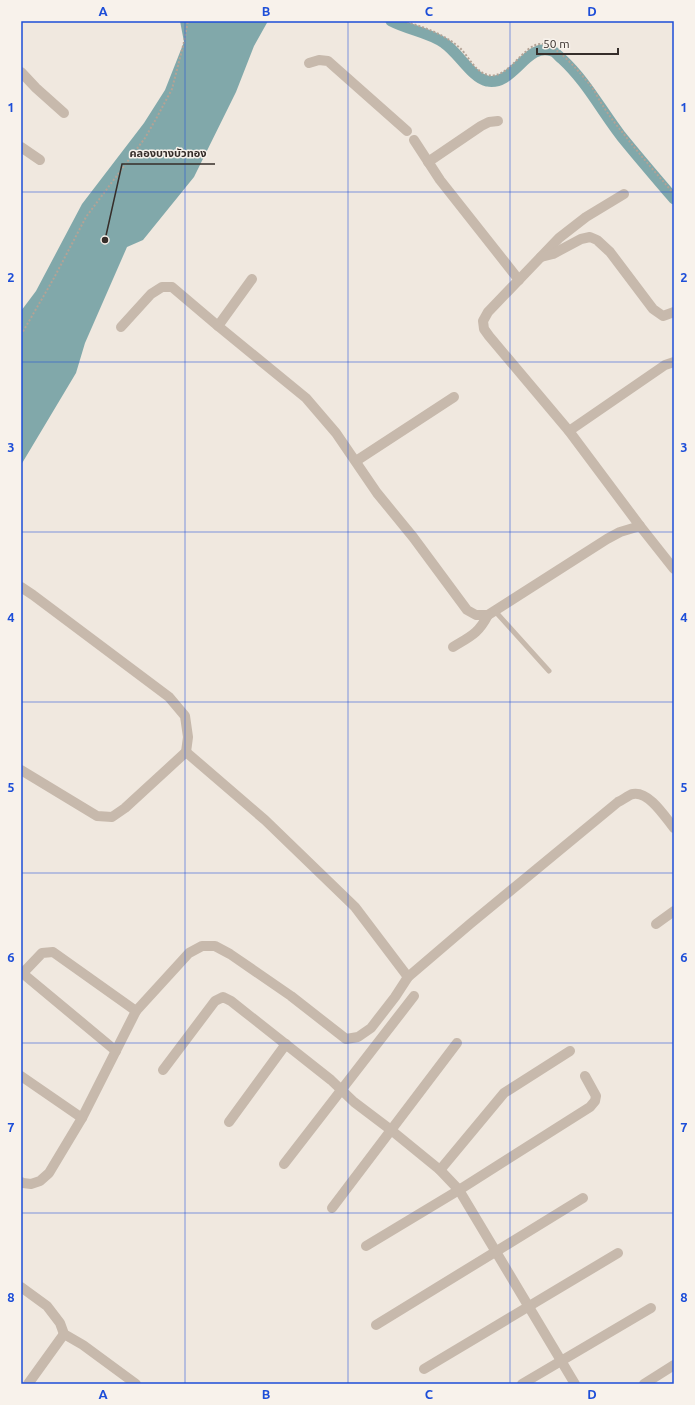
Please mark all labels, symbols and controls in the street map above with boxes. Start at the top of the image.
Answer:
text: A [98,4,108,18]
text: B [262,4,271,18]
text: C [425,4,434,18]
text: D [587,4,597,18]
scale bar [537,30,618,56]
text: 50 m [543,37,570,50]
text: 1 [7,100,15,114]
text: 1 [680,100,688,114]
callout: คลองบางบัวทอง [122,141,215,164]
text: คลองบางบัวทอง [129,147,207,159]
text: 2 [7,270,15,284]
text: 2 [680,270,688,284]
text: 3 [7,440,15,454]
text: 3 [680,440,688,454]
text: 4 [7,610,15,624]
text: 4 [680,610,688,624]
text: 5 [7,780,15,794]
text: 5 [680,780,688,794]
text: 6 [7,950,15,964]
text: 6 [680,950,688,964]
text: 7 [7,1120,15,1134]
text: 7 [680,1120,688,1134]
text: 8 [7,1290,15,1304]
text: 8 [680,1290,688,1304]
text: A [98,1387,108,1401]
text: B [262,1387,271,1401]
text: C [425,1387,434,1401]
text: D [587,1387,597,1401]

